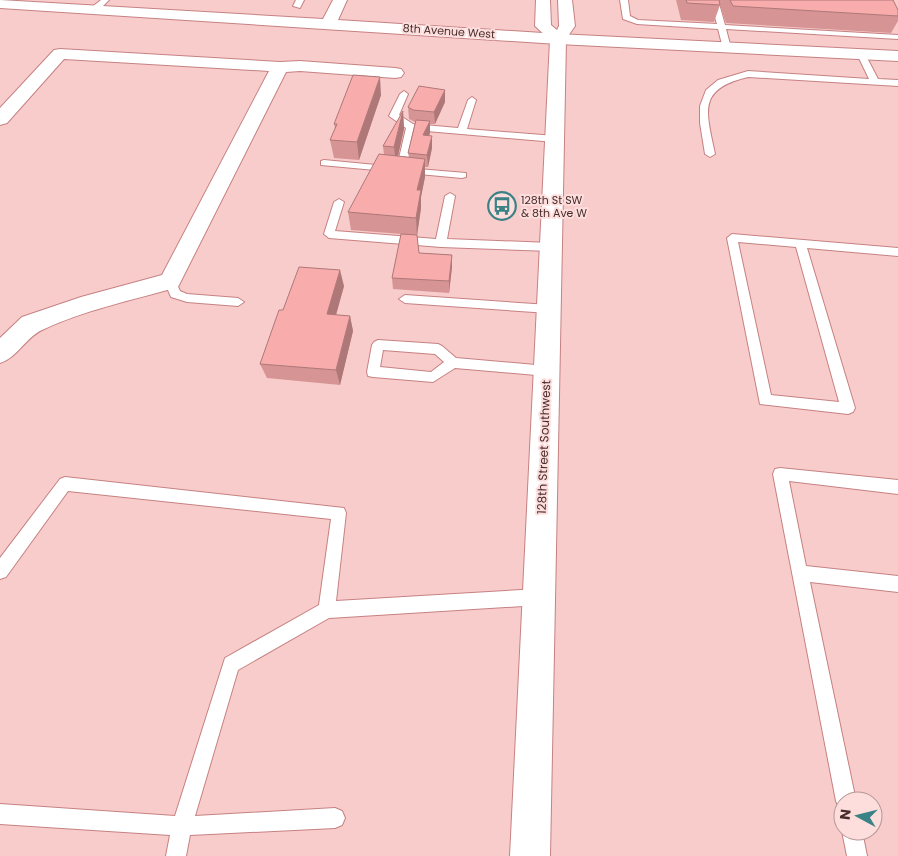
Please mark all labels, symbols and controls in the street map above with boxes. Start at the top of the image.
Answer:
street label: 8th Avenue West [402,20,496,42]
bus stop icon: 128th St SW & 8th Ave W [487,191,517,221]
place label: 128th St SW & 8th Ave W [521,192,587,221]
street label: 128th Street Southwest [533,380,554,514]
north arrow [833,791,883,841]
text: N [835,808,856,821]

